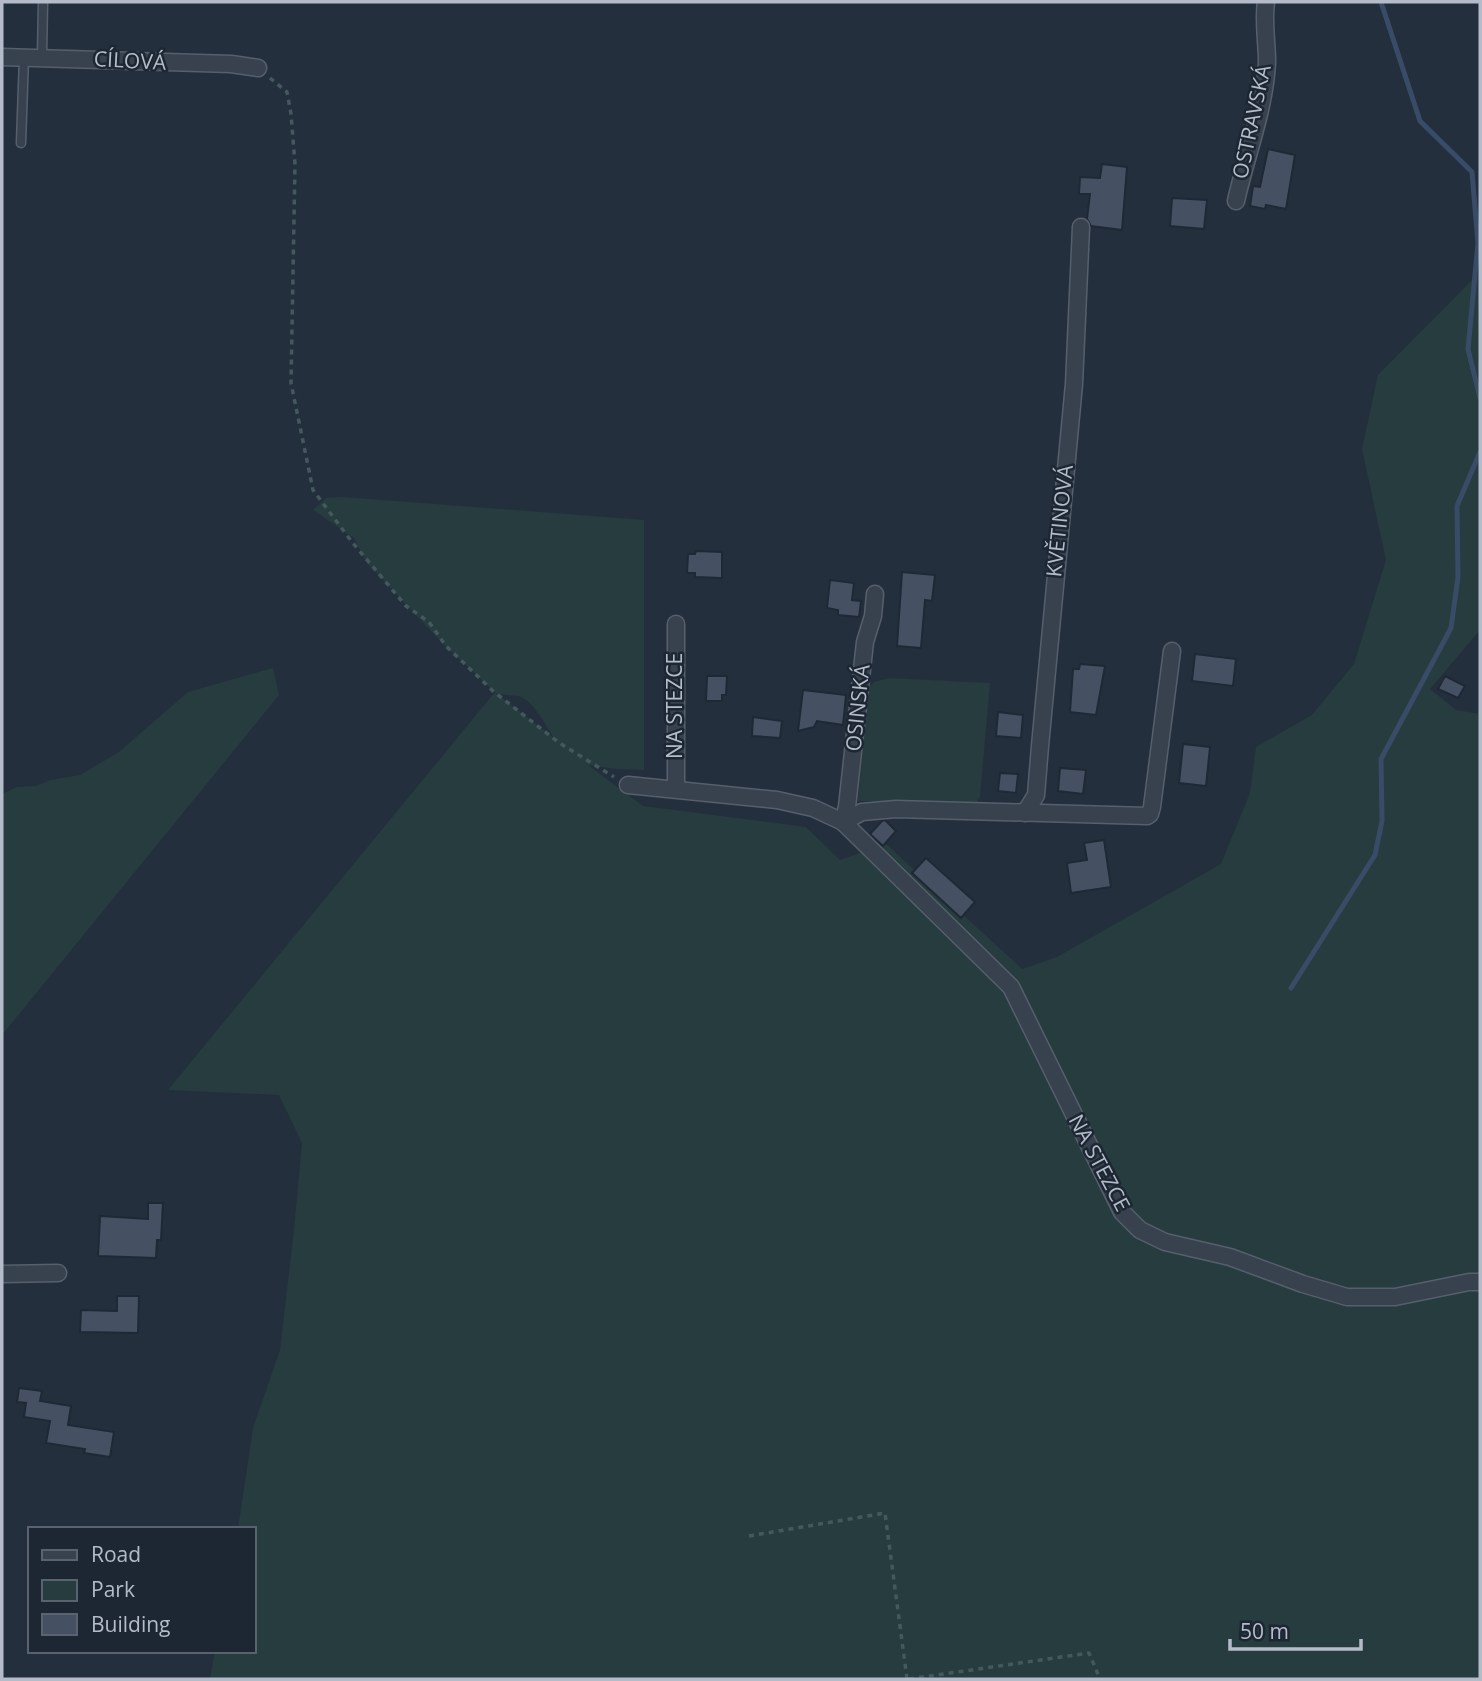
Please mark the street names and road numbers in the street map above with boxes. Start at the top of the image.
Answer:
street label: CÍLOVÁ [93,44,168,76]
street label: OSTRAVSKÁ [1225,62,1277,181]
street label: KVĚTINOVÁ [1039,463,1079,578]
street label: NA STEZCE [660,653,688,759]
street label: OSINSKÁ [839,662,876,753]
street label: NA STEZCE [1063,1109,1137,1216]

